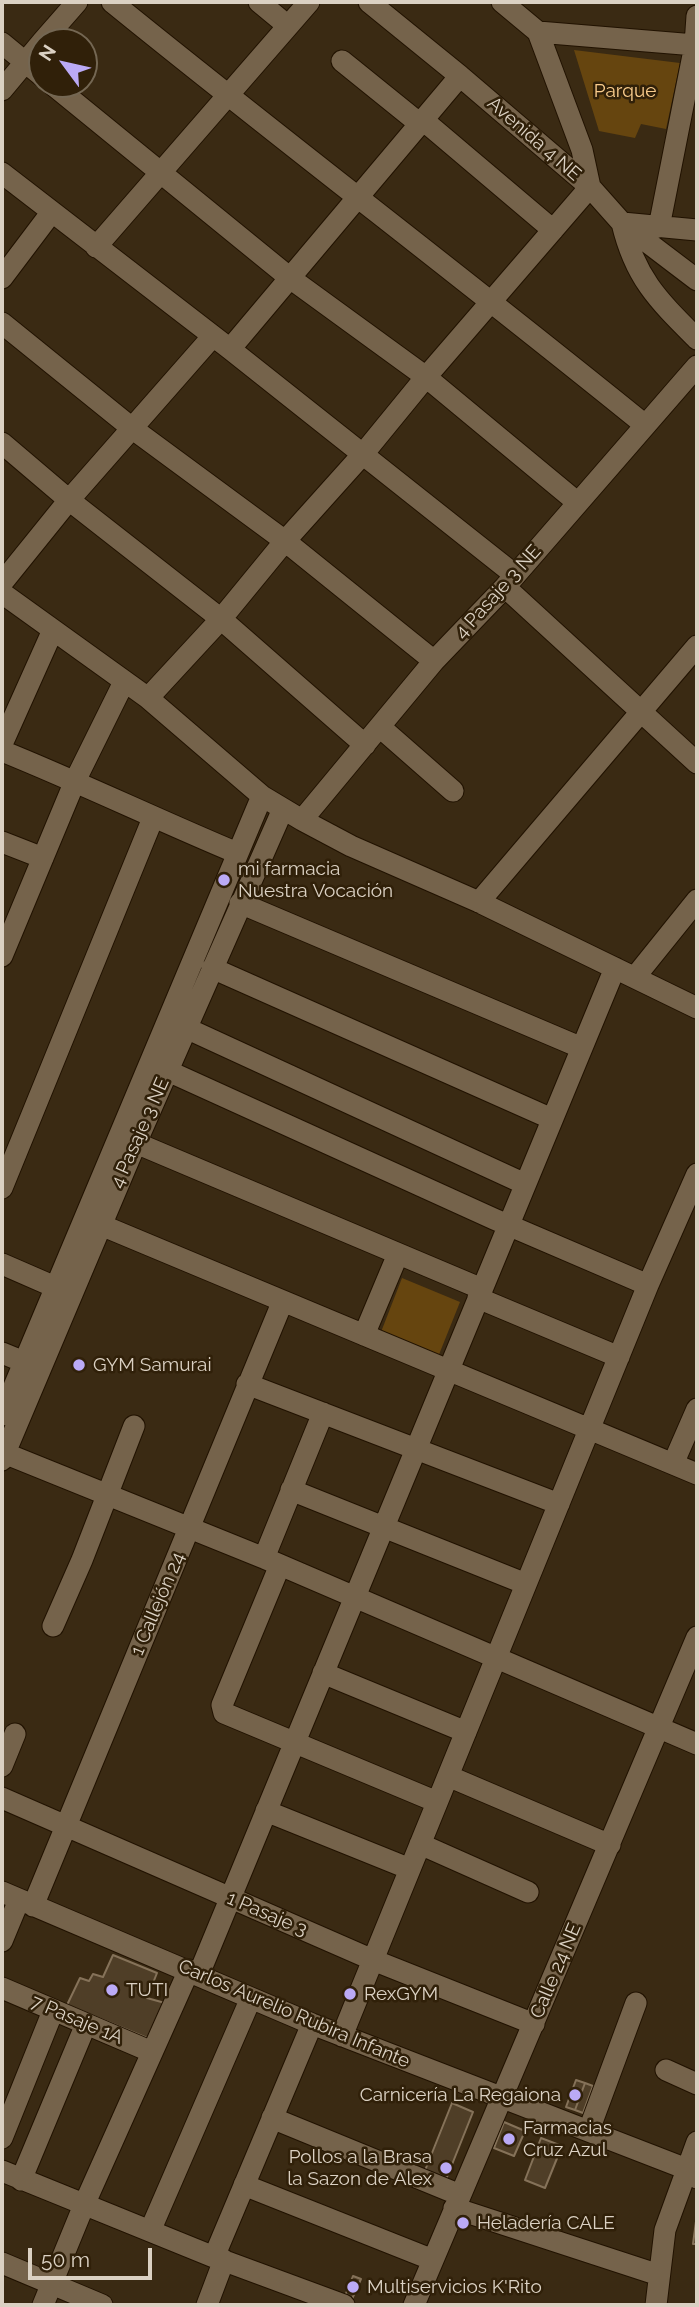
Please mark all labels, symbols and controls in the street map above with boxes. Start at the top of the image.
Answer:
north arrow [28,28,98,98]
text: N [34,41,60,65]
park label: Parque [594,80,656,102]
street label: Avenida 4 NE [482,92,586,186]
street label: 4 Pasaje 3 NE [450,540,546,644]
place label: mi farmacia Nuestra Vocación [238,858,393,902]
marker: mi farmacia Nuestra Vocación [216,872,232,888]
street label: 4 Pasaje 3 NE [106,1074,174,1192]
place label: GYM Samurai [93,1354,212,1376]
marker: GYM Samurai [71,1357,87,1373]
street label: 1 Callejón 24 [126,1549,190,1659]
street label: 1 Pasaje 3 [223,1887,311,1941]
street label: Calle 24 NE [526,1920,586,2022]
street label: Carlos Aurelio Rubira Infante [175,1955,413,2073]
place label: TUTI [126,1979,168,2001]
marker: TUTI [104,1982,120,1998]
place label: RexGYM [364,1983,438,2005]
marker: RexGYM [342,1986,358,2002]
street label: 7 Pasaje 1A [28,1990,126,2050]
place label: Carnicería La Regaiona [360,2084,561,2106]
marker: Carnicería La Regaiona [567,2087,583,2103]
place label: Farmacias Cruz Azul [523,2117,612,2161]
marker: Farmacias Cruz Azul [501,2131,517,2147]
place label: Pollos a la Brasa la Sazon de Alex [287,2146,432,2190]
marker: Pollos a la Brasa la Sazon de Alex [438,2160,454,2176]
place label: Heladería CALE [477,2212,615,2234]
marker: Heladería CALE [455,2215,471,2231]
scale bar [32,2234,156,2278]
text: 50 m [41,2247,90,2272]
place label: Multiservicios K'Rito [367,2276,542,2298]
marker: Multiservicios K'Rito [345,2279,361,2295]

